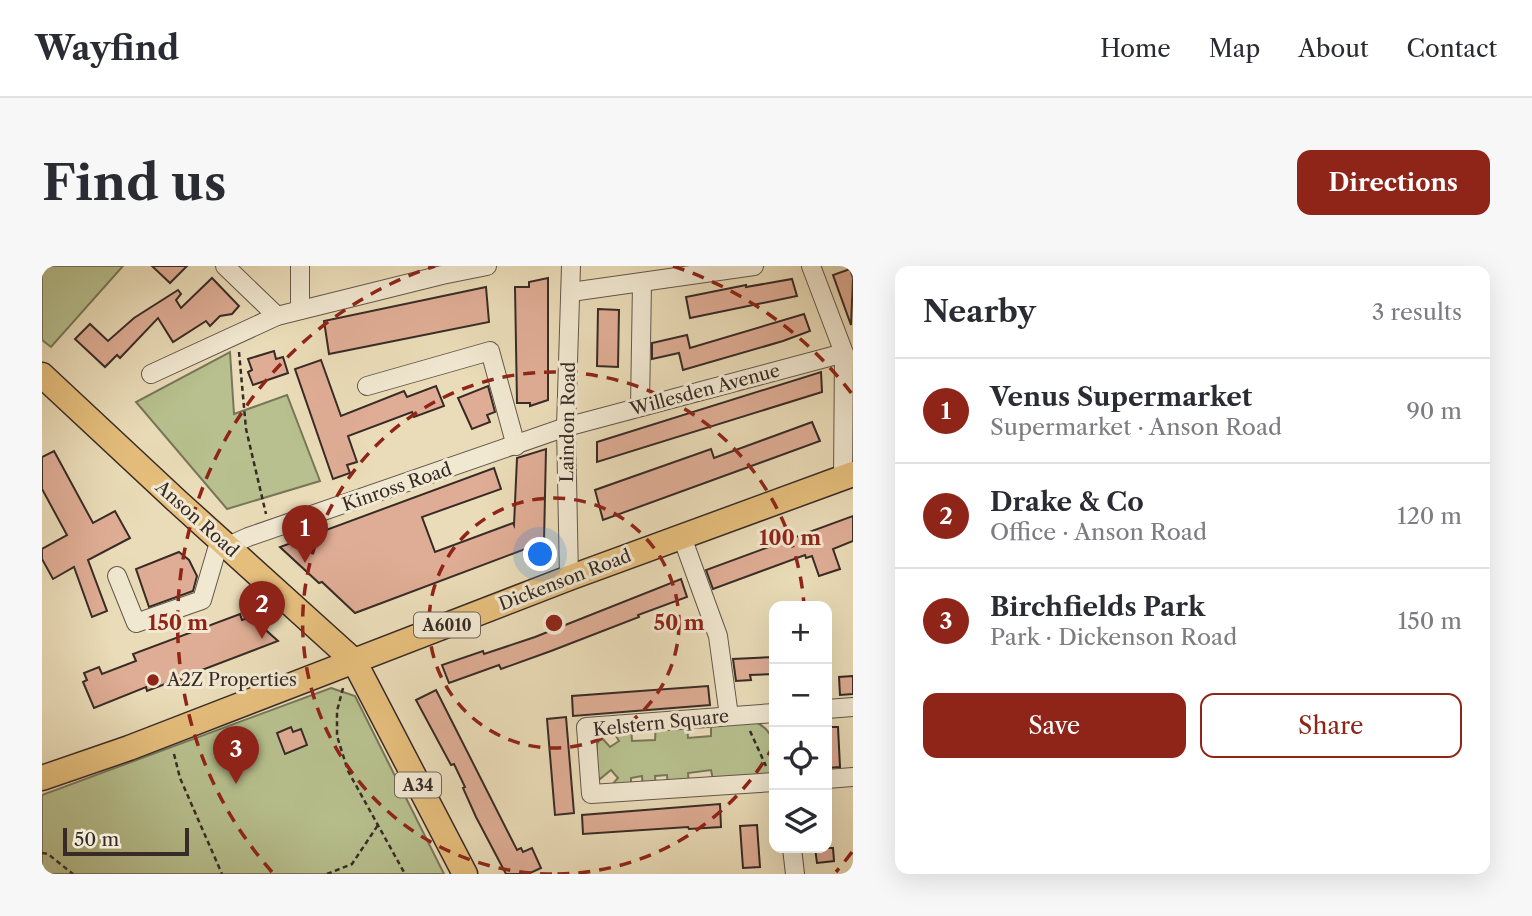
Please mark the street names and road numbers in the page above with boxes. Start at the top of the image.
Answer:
street label: Willesden Avenue [627,359,782,421]
street label: Laindon Road [556,361,580,482]
street label: Kinross Road [339,458,455,516]
street label: Anson Road [150,475,243,562]
street label: Dickenson Road [496,545,634,615]
road number: A6010 [414,612,480,638]
street label: Kelstern Square [592,705,730,741]
road number: A34 [395,772,441,798]

